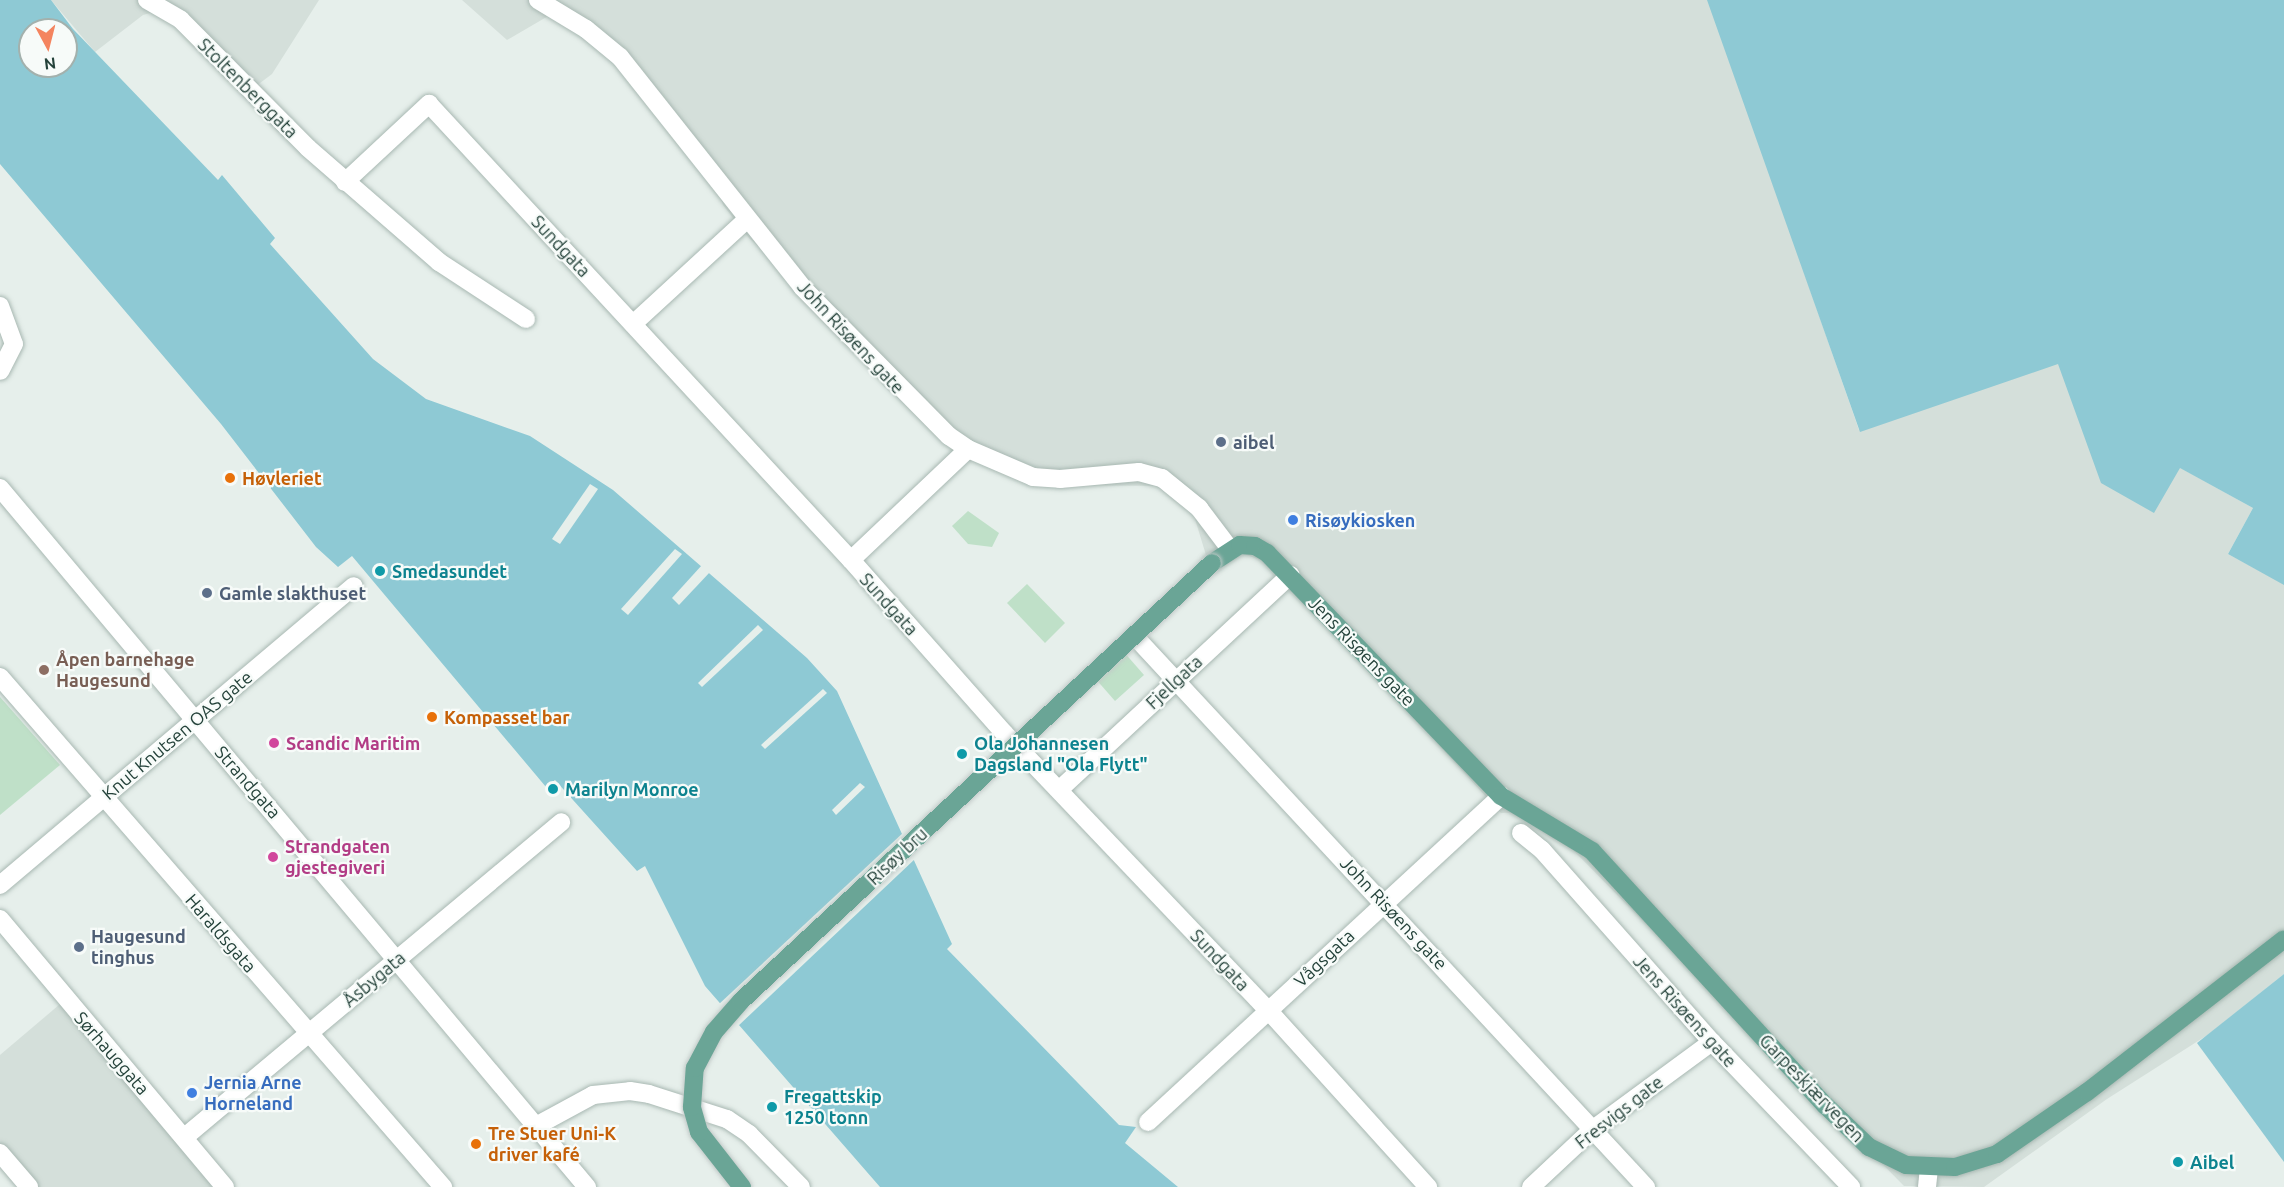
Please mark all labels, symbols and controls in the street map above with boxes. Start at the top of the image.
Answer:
north arrow [18,18,78,78]
street label: Stoltenberggata [194,34,302,142]
text: N [43,54,57,74]
street label: Sundgata [527,211,595,281]
street label: John Risøens gate [793,276,909,398]
place label: aibel [1233,431,1274,453]
marker: aibel [1214,435,1228,449]
place label: Høvleriet [242,467,322,489]
marker: Høvleriet [223,471,237,485]
place label: Risøykiosken [1305,509,1415,531]
marker: Risøykiosken [1286,513,1300,527]
place label: Smedasundet [392,560,507,582]
marker: Smedasundet [373,564,387,578]
street label: Sundgata [855,568,923,640]
place label: Gamle slakthuset [219,582,366,604]
marker: Gamle slakthuset [200,586,214,600]
street label: Jens Risøens gate [1304,592,1420,710]
place label: Åpen barnehage Haugesund [56,649,195,692]
street label: Fjellgata [1141,651,1207,713]
marker: Åpen barnehage Haugesund [37,663,51,677]
street label: Knut Knutsen OAS gate [98,666,256,804]
place label: Kompasset bar [444,706,570,728]
marker: Kompasset bar [425,710,439,724]
place label: Scandic Maritim [286,732,420,754]
place label: Ola Johannesen Dagsland "Ola Flytt" [974,733,1147,776]
marker: Scandic Maritim [267,736,281,750]
street label: Strandgata [211,741,285,823]
marker: Ola Johannesen Dagsland "Ola Flytt" [955,747,969,761]
place label: Marilyn Monroe [565,778,699,800]
marker: Marilyn Monroe [546,782,560,796]
street label: Risøy bru [862,823,932,889]
place label: Strandgaten gjestegiveri [285,836,390,878]
marker: Strandgaten gjestegiveri [266,850,280,864]
street label: John Risøens gate [1336,852,1452,974]
street label: Haraldsgata [181,889,261,977]
street label: Sundgata [1186,925,1254,995]
street label: Vågsgata [1289,925,1359,991]
place label: Haugesund tinghus [91,926,186,968]
marker: Haugesund tinghus [72,940,86,954]
street label: Åsbygata [338,947,410,1011]
street label: Jens Risøens gate [1629,950,1741,1072]
street label: Sørhauggata [70,1007,154,1099]
street label: Garpeskjærvegen [1755,1030,1869,1146]
street label: Fresvigs gate [1571,1071,1667,1153]
place label: Jernia Arne Horneland [204,1072,302,1114]
marker: Jernia Arne Horneland [185,1086,199,1100]
place label: Fregattskip 1250 tonn [784,1086,882,1128]
marker: Fregattskip 1250 tonn [765,1100,779,1114]
place label: Tre Stuer Uni-K driver kafé [488,1123,616,1166]
marker: Tre Stuer Uni-K driver kafé [469,1137,483,1151]
place label: Aibel [2190,1151,2234,1173]
marker: Aibel [2171,1155,2185,1169]

